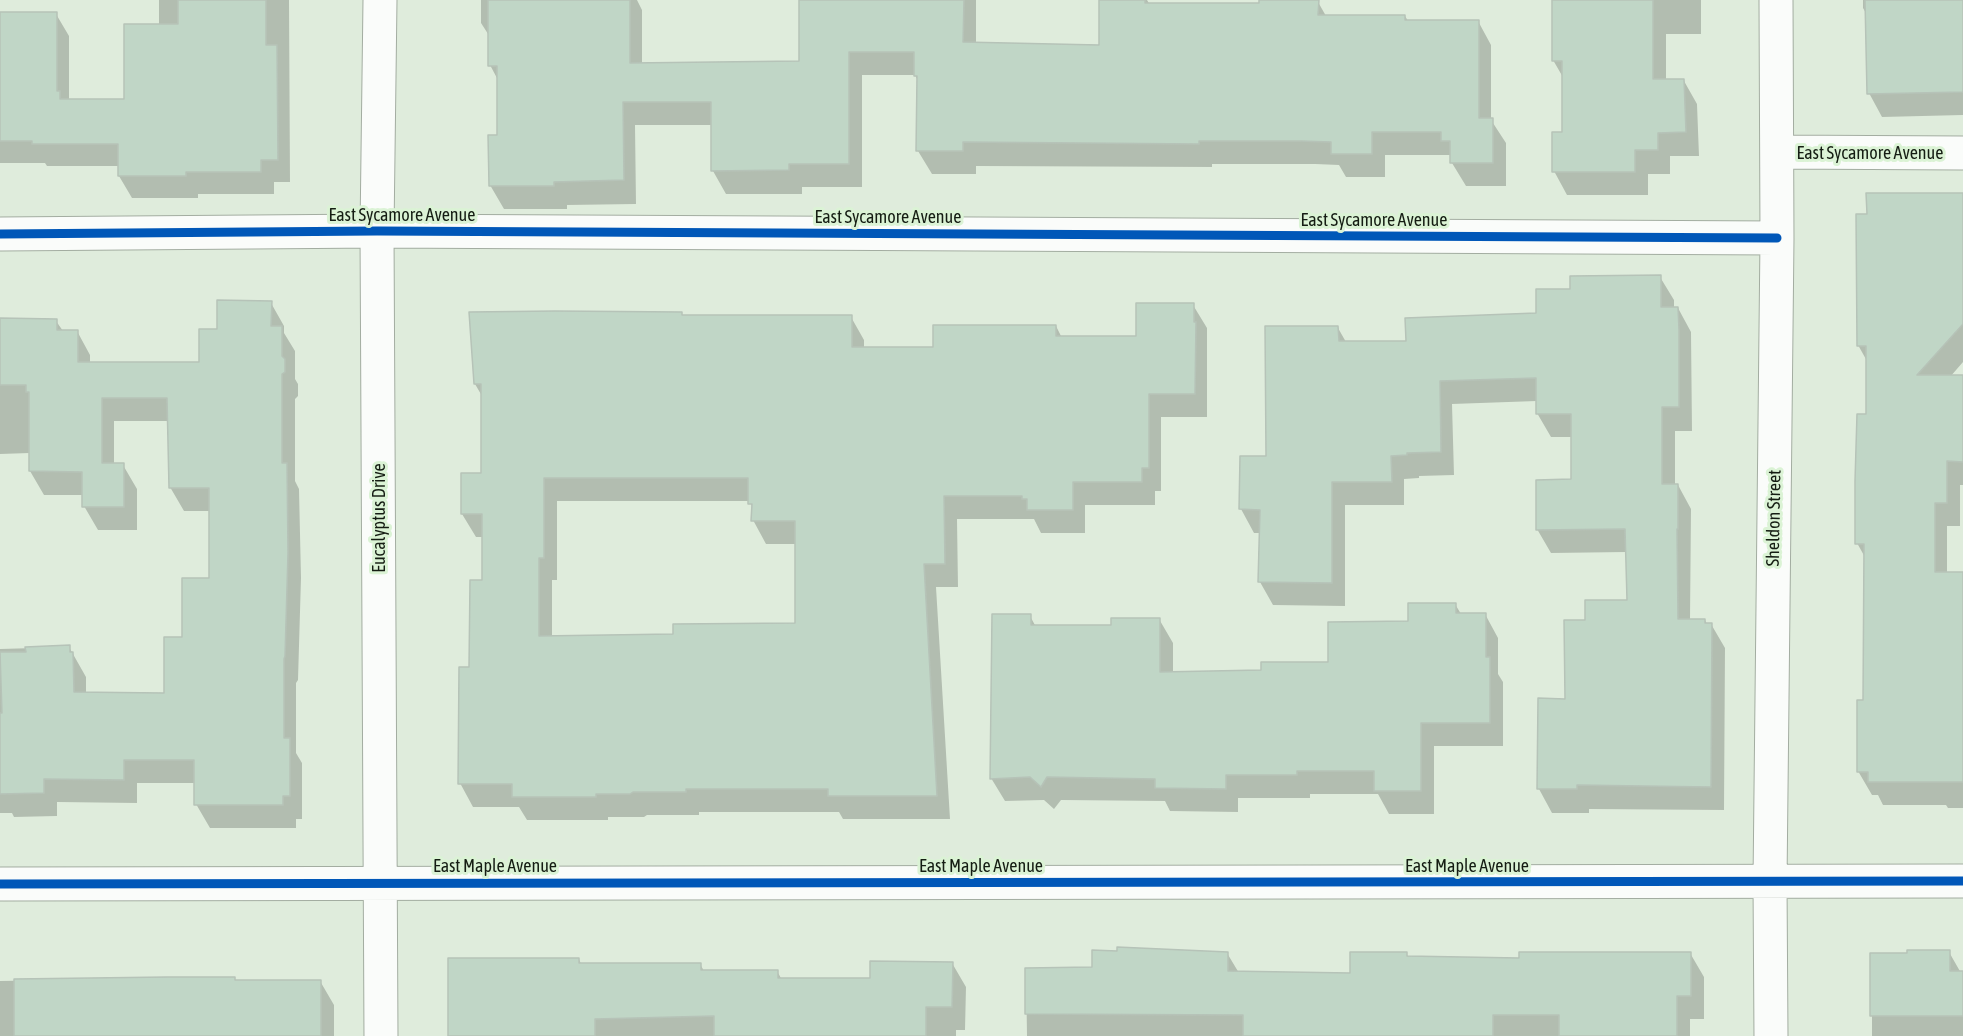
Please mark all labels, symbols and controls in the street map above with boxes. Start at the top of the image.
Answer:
street label: East Sycamore Avenue [1797,142,1943,164]
street label: East Sycamore Avenue [329,204,475,226]
street label: East Sycamore Avenue [815,206,961,228]
street label: East Sycamore Avenue [1301,209,1447,231]
street label: Eucalyptus Drive [368,463,390,573]
street label: Sheldon Street [1762,469,1786,567]
street label: East Maple Avenue [433,855,557,877]
street label: East Maple Avenue [919,855,1043,877]
street label: East Maple Avenue [1405,855,1529,877]

